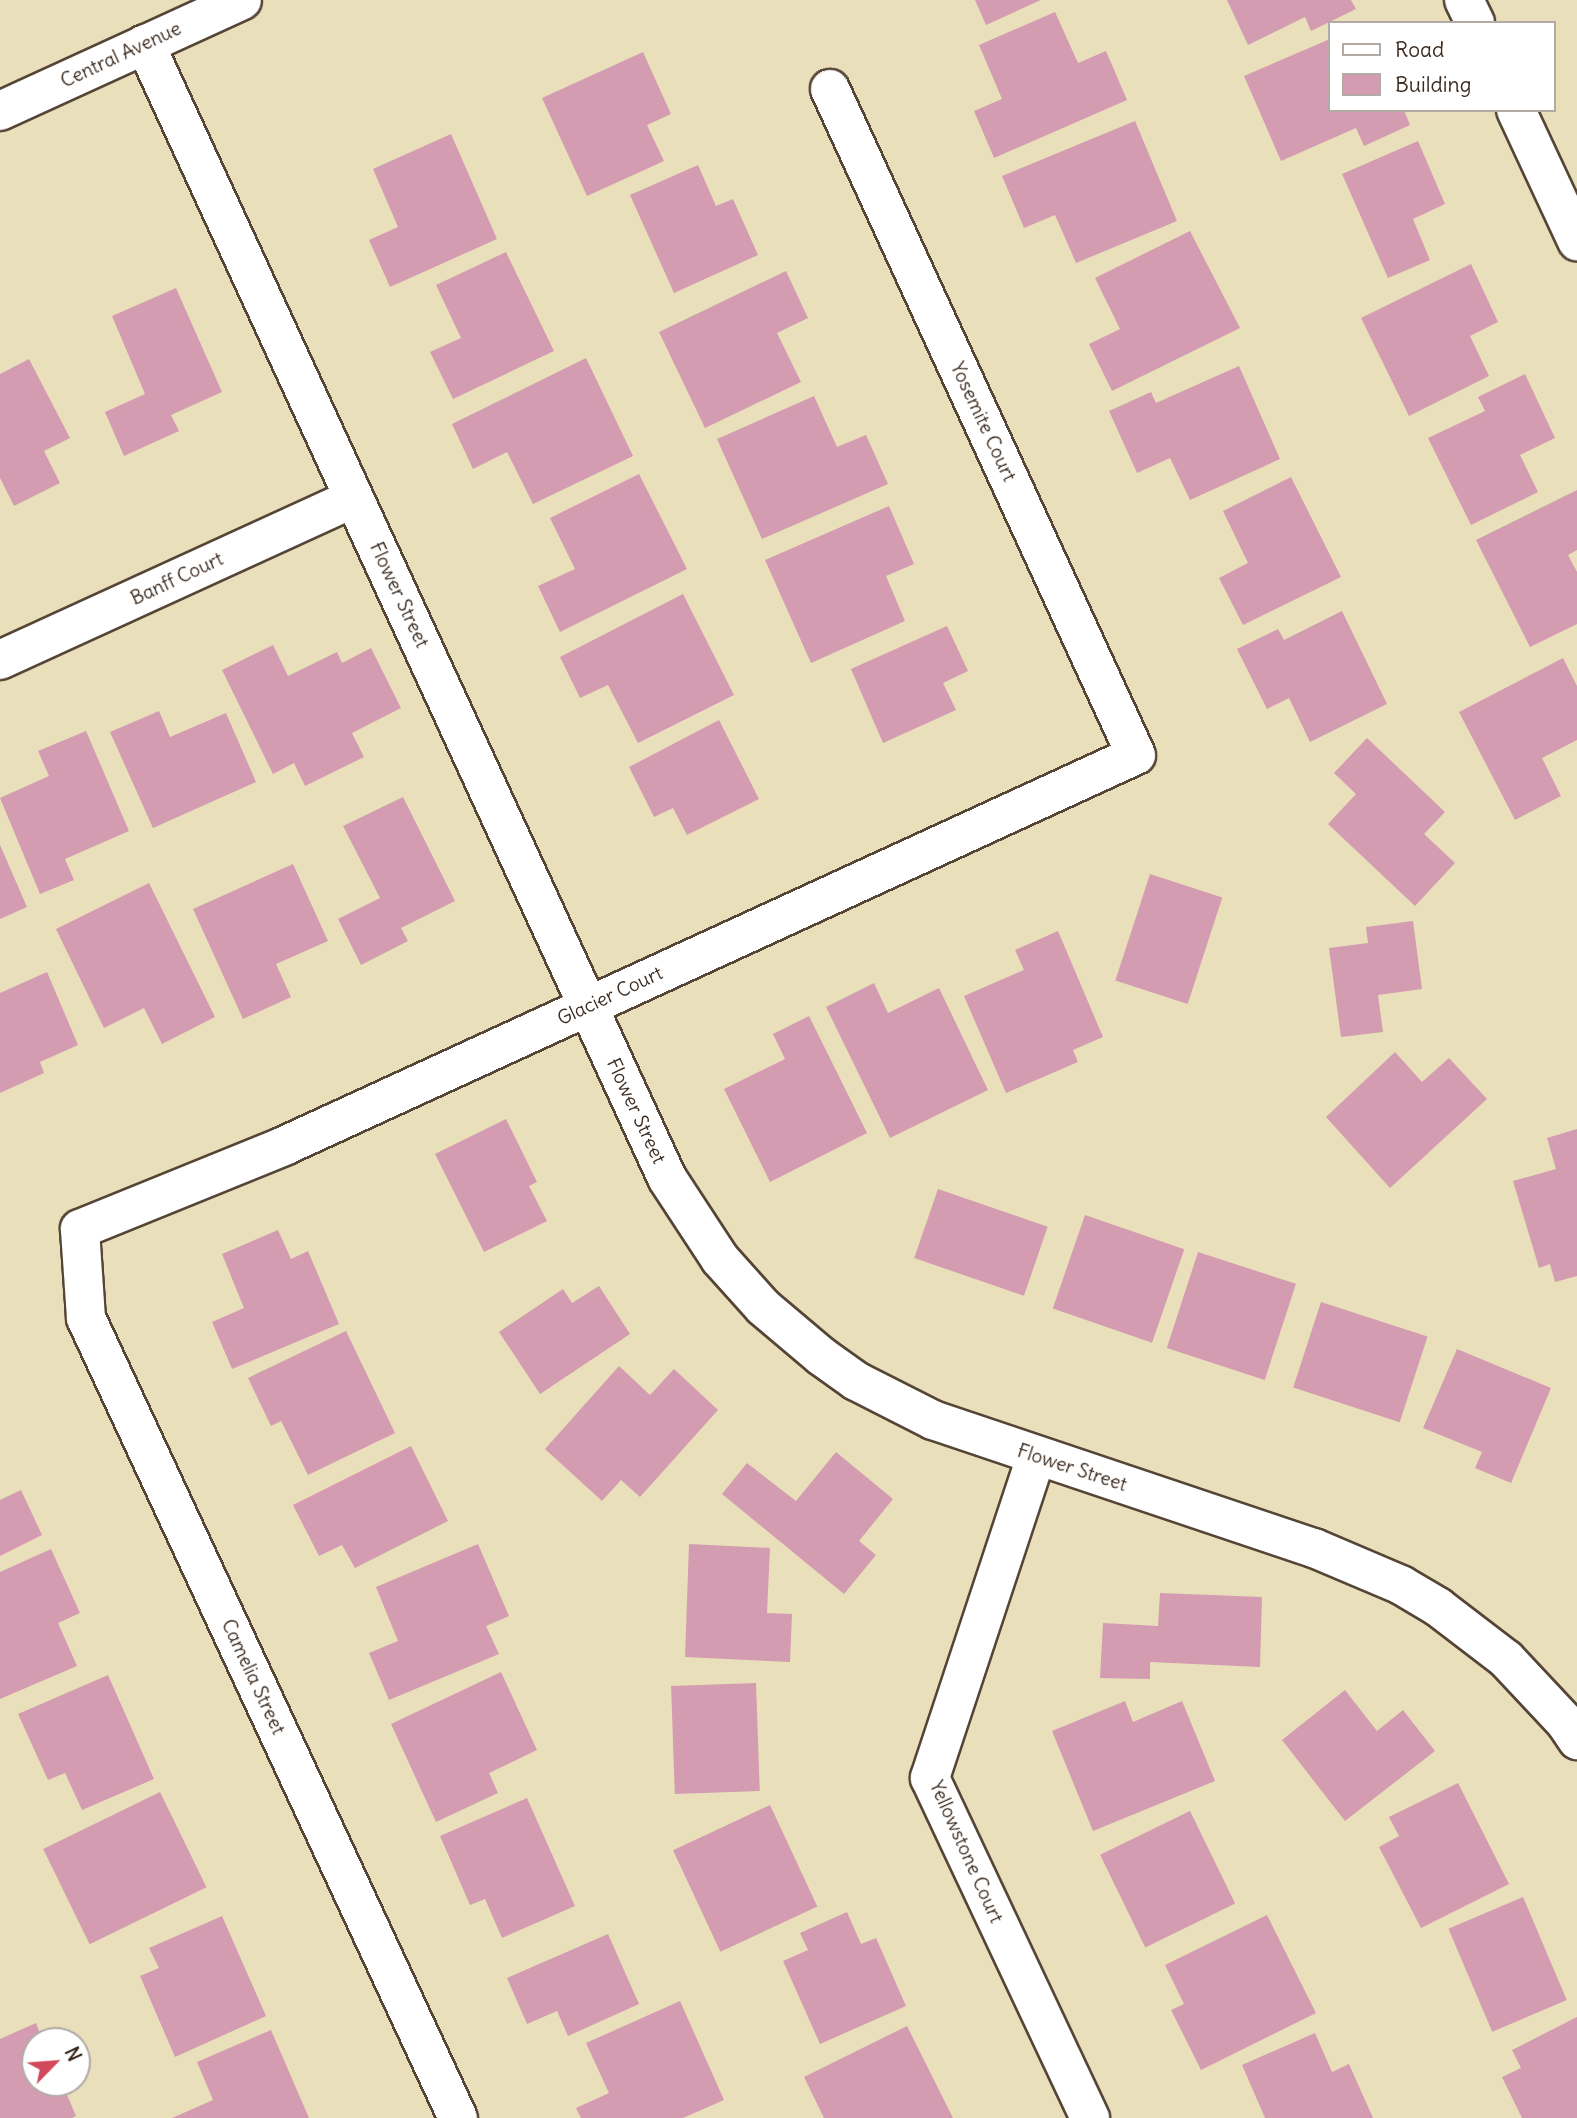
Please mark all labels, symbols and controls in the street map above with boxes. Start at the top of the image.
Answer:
street label: Central Avenue [57,17,185,93]
legend [1328,21,1556,112]
text: Road [1395,36,1444,63]
text: Building [1395,71,1471,98]
street label: Yosemite Court [945,359,1021,485]
street label: Flower Street [365,539,433,651]
street label: Banff Court [127,548,227,610]
street label: Glacier Court [554,962,666,1030]
street label: Flower Street [602,1055,670,1167]
street label: Flower Street [1014,1440,1130,1496]
street label: Camelia Street [216,1616,290,1738]
street label: Yellowstone Court [924,1777,1008,1927]
north arrow [21,2027,91,2097]
text: N [60,2043,87,2065]

